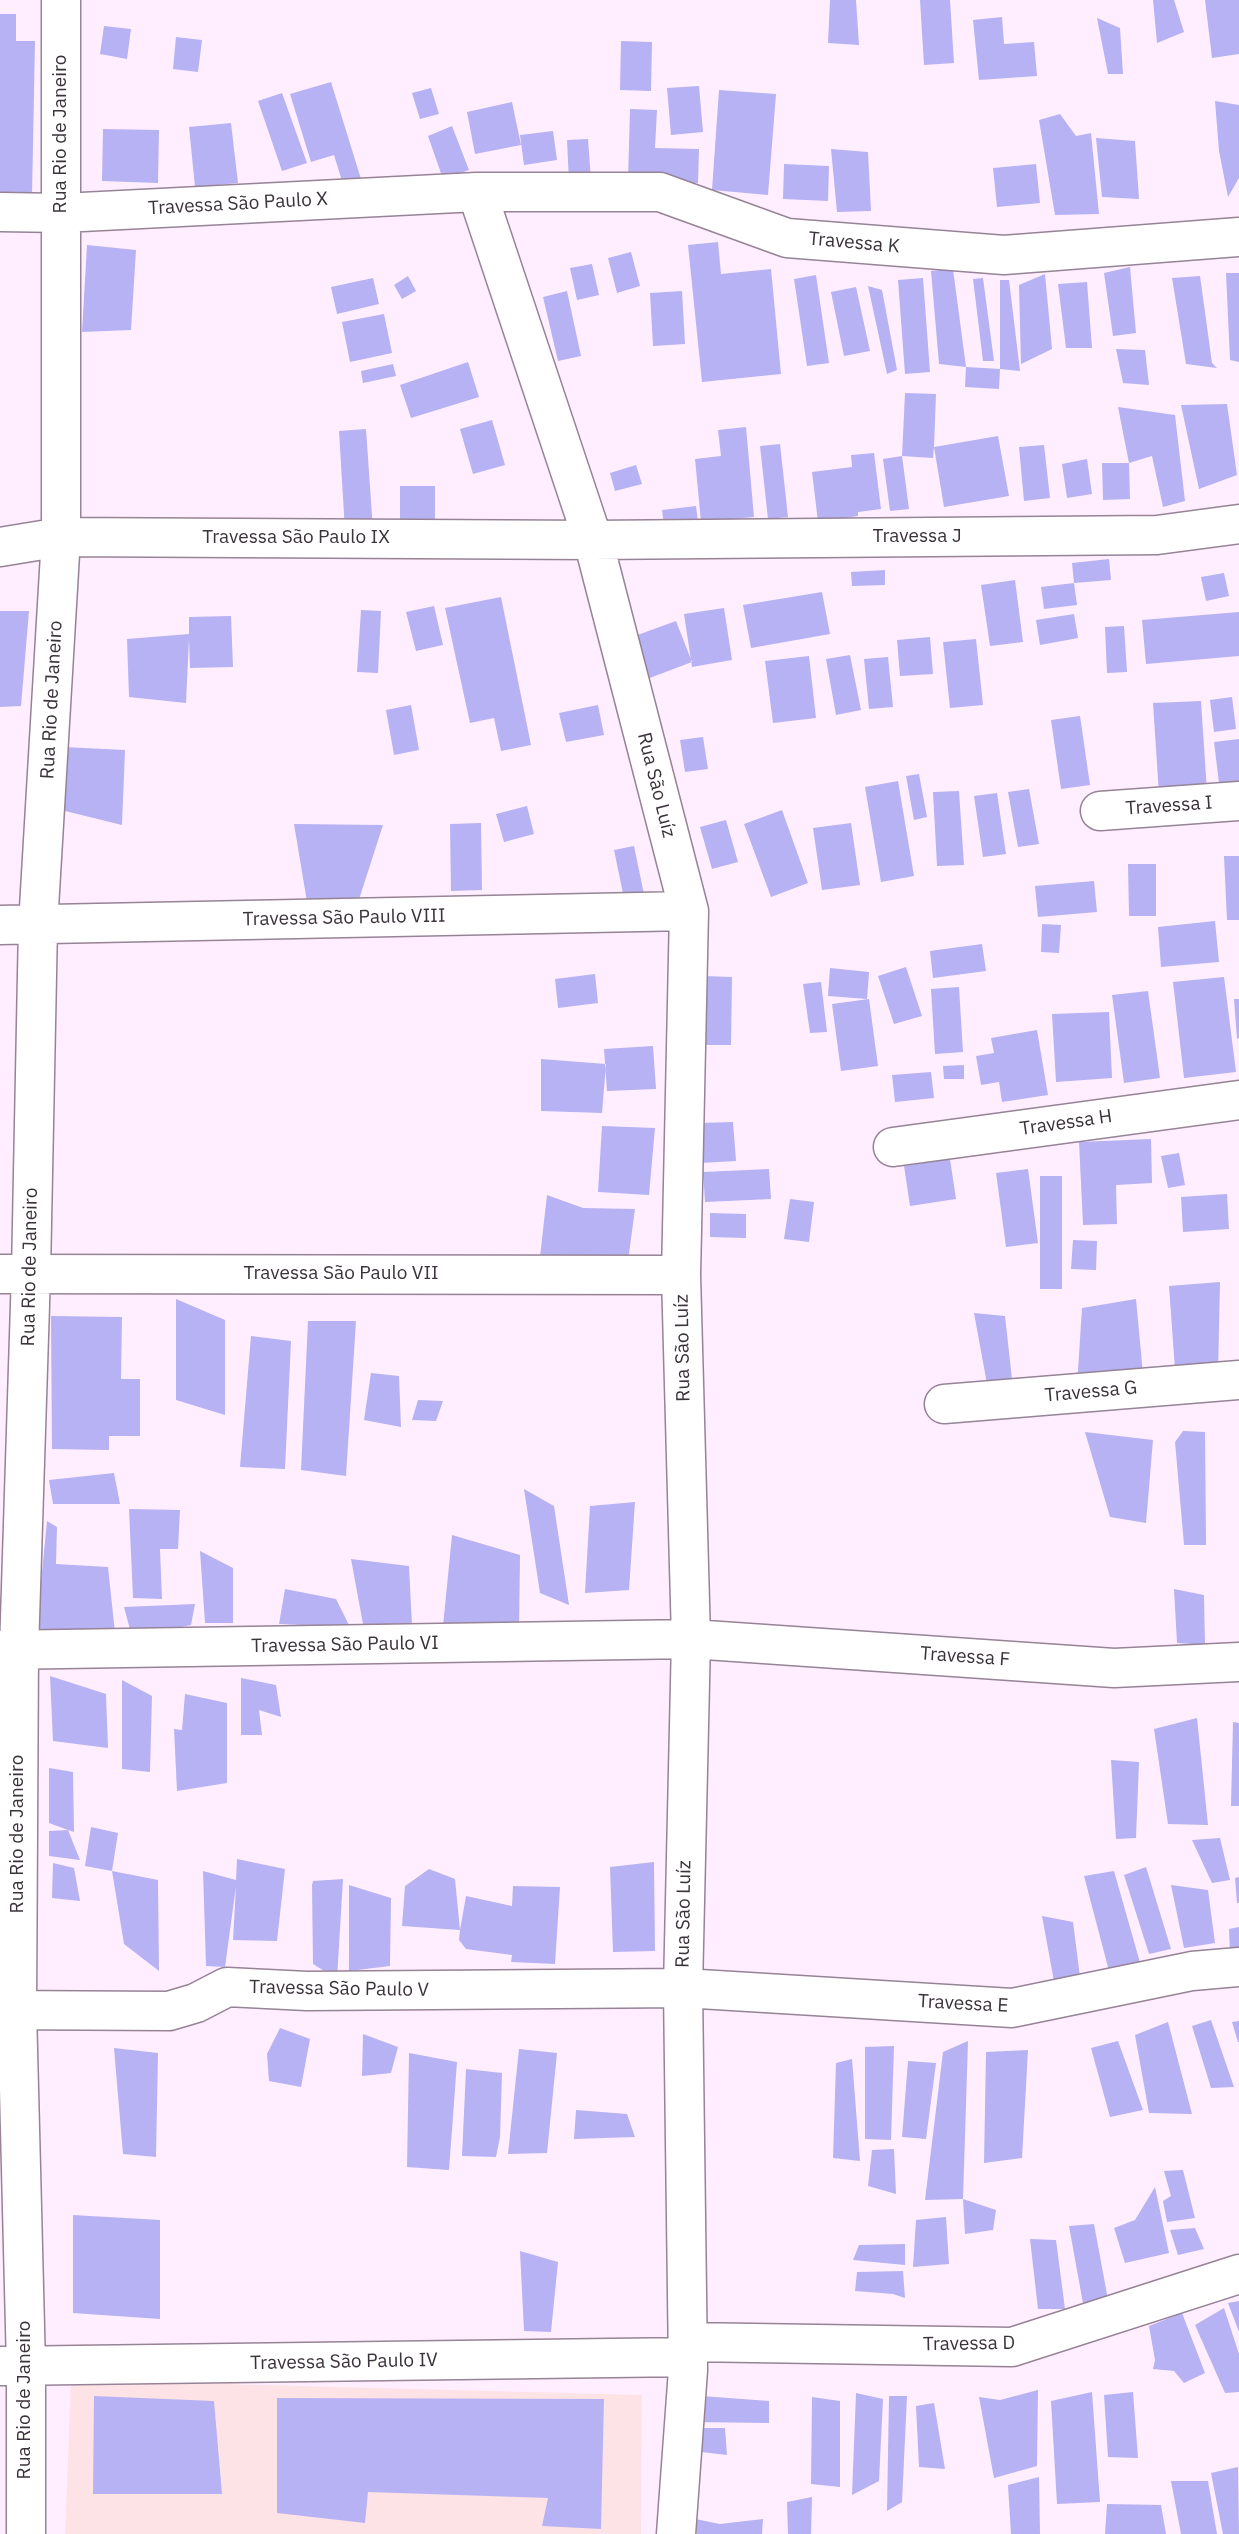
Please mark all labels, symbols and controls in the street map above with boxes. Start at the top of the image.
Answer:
street label: Rua Rio de Janeiro [50,55,72,213]
street label: Travessa São Paulo X [147,188,329,220]
street label: Travessa K [807,228,901,258]
street label: Travessa J [872,526,962,548]
street label: Travessa São Paulo IX [202,527,390,549]
street label: Rua Rio de Janeiro [36,620,68,780]
street label: Rua São Luíz [632,730,680,840]
street label: Travessa I [1125,792,1213,820]
street label: Travessa São Paulo VIII [242,905,446,931]
street label: Travessa H [1018,1105,1114,1141]
street label: Rua Rio de Janeiro [17,1187,43,1347]
street label: Travessa São Paulo VII [243,1263,439,1285]
street label: Rua São Luíz [671,1294,695,1402]
street label: Travessa G [1044,1377,1138,1407]
street label: Travessa São Paulo VI [251,1632,439,1658]
street label: Travessa F [919,1642,1011,1672]
street label: Rua Rio de Janeiro [7,1755,29,1913]
street label: Rua São Luíz [672,1860,696,1968]
street label: Travessa São Paulo V [249,1976,429,2002]
street label: Travessa E [917,1990,1009,2018]
street label: Rua Rio de Janeiro [14,2321,36,2479]
street label: Travessa D [923,2332,1015,2356]
street label: Travessa São Paulo IV [250,2349,438,2375]

